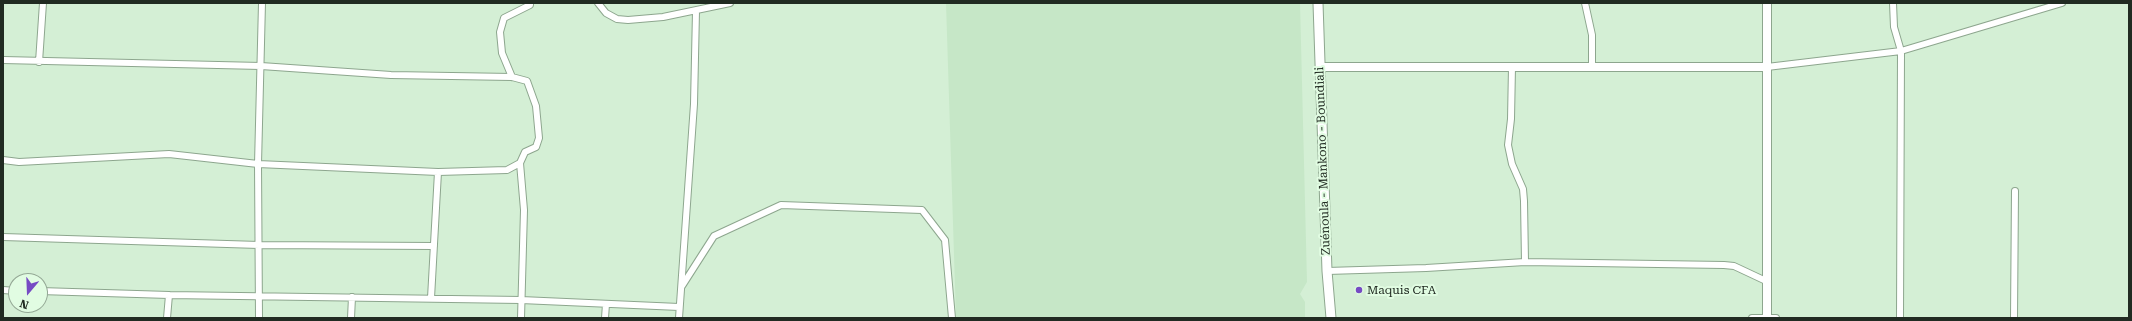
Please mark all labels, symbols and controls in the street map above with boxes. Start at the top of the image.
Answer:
street label: Zuénoula - Mankono - Boundiali [1313,67,1333,255]
north arrow [8,273,48,313]
place label: Maquis CFA [1367,283,1436,297]
marker: Maquis CFA [1354,285,1364,295]
text: N [18,296,30,311]

